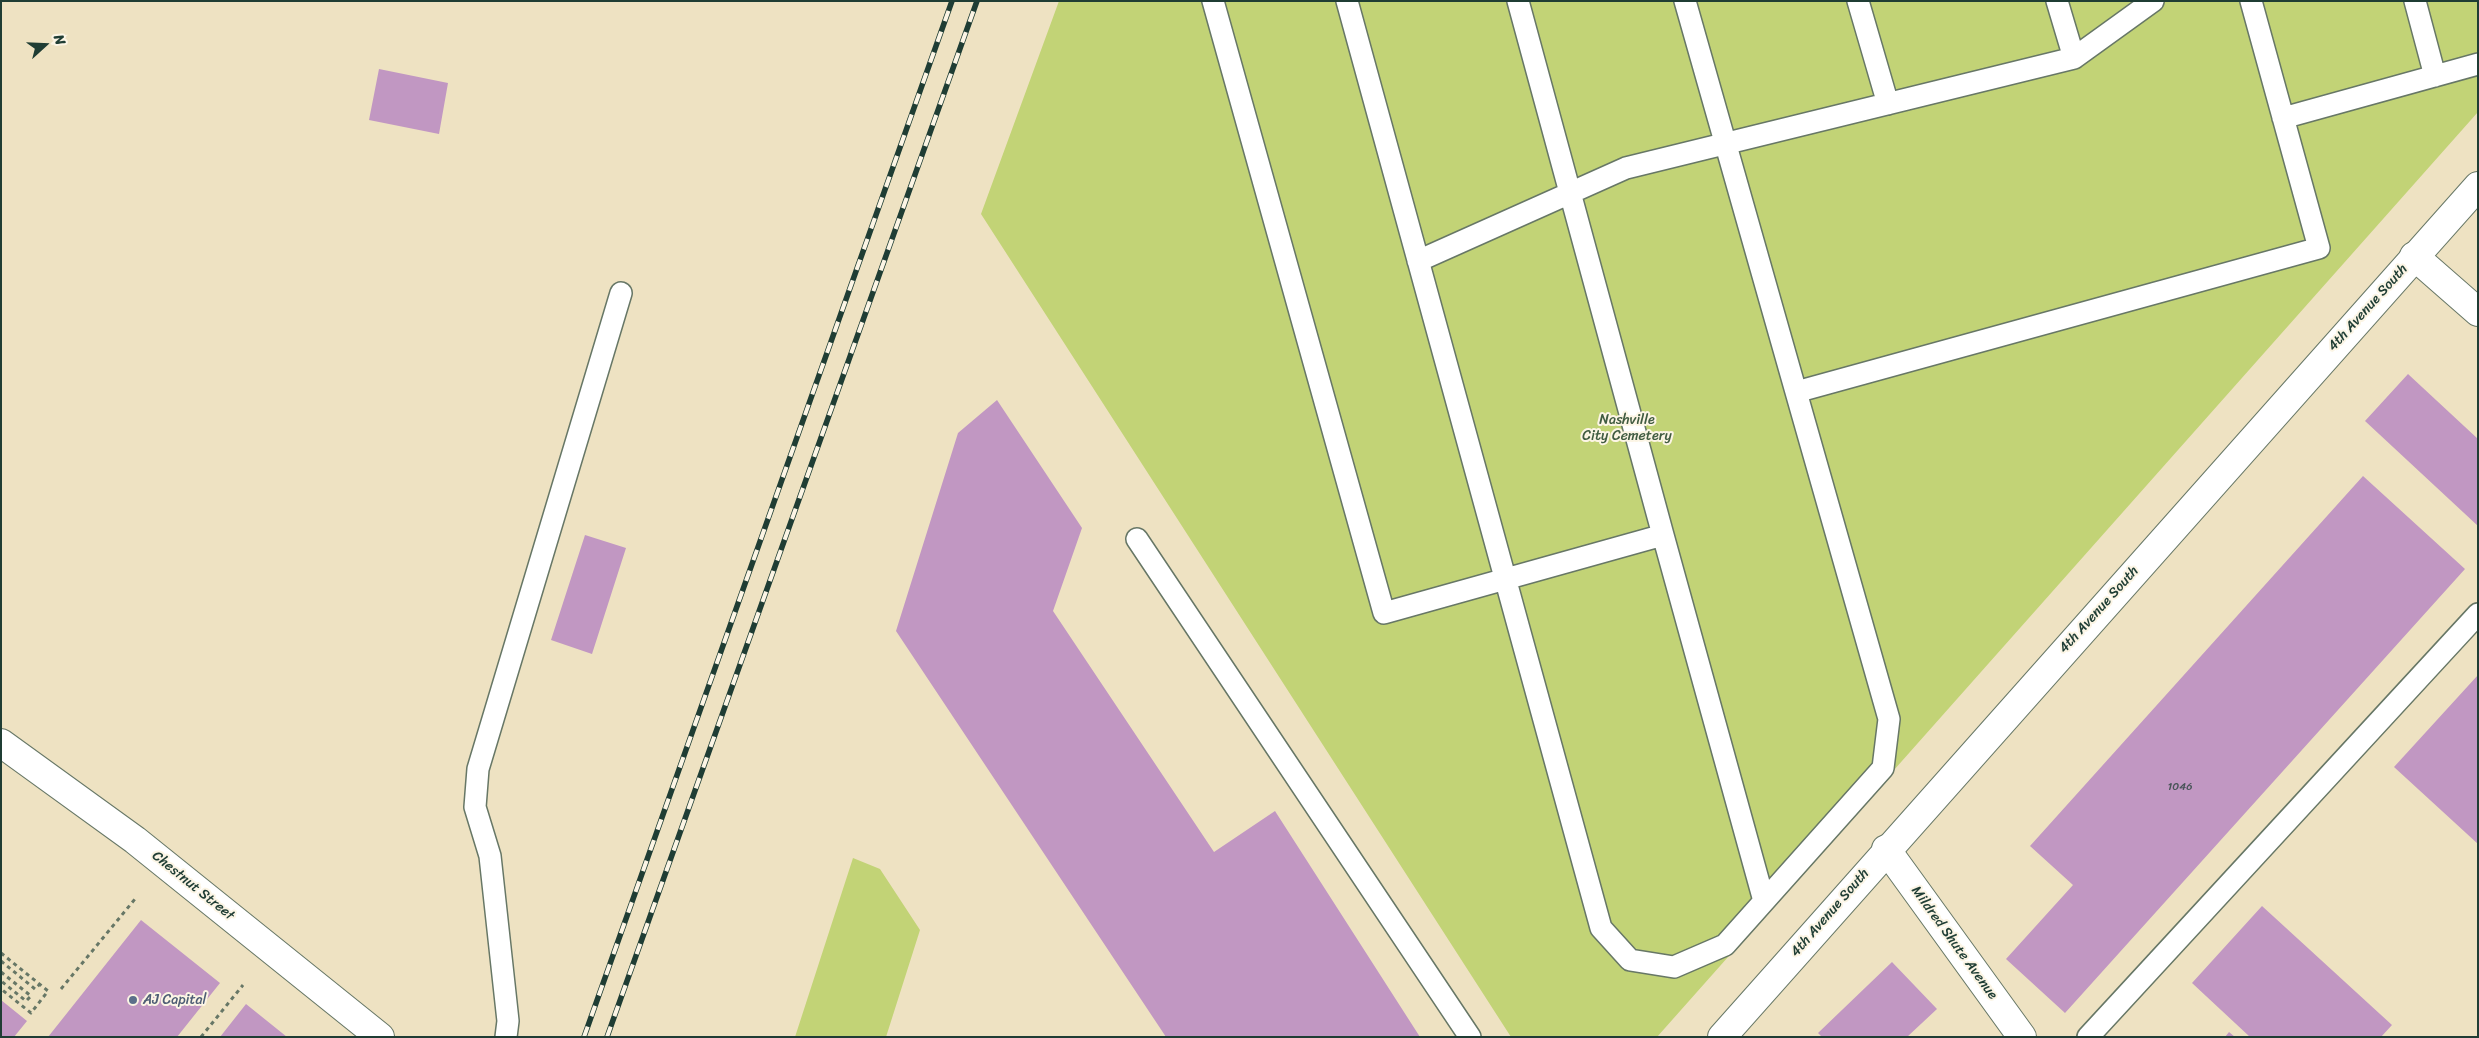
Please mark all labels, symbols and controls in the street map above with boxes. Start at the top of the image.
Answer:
north arrow [20,20,70,70]
text: N [46,31,73,49]
street label: 4th Avenue South [2325,261,2411,355]
park label: Nashville City Cemetery [1582,412,1672,444]
street label: 4th Avenue South [2056,563,2142,657]
house number: 1046 [2168,780,2192,794]
street label: Chestnut Street [149,848,237,924]
street label: 4th Avenue South [1787,866,1873,960]
street label: Mildred Shute Avenue [1907,883,2001,1003]
place label: AJ Capital [143,992,207,1008]
marker: AJ Capital [127,994,139,1006]

